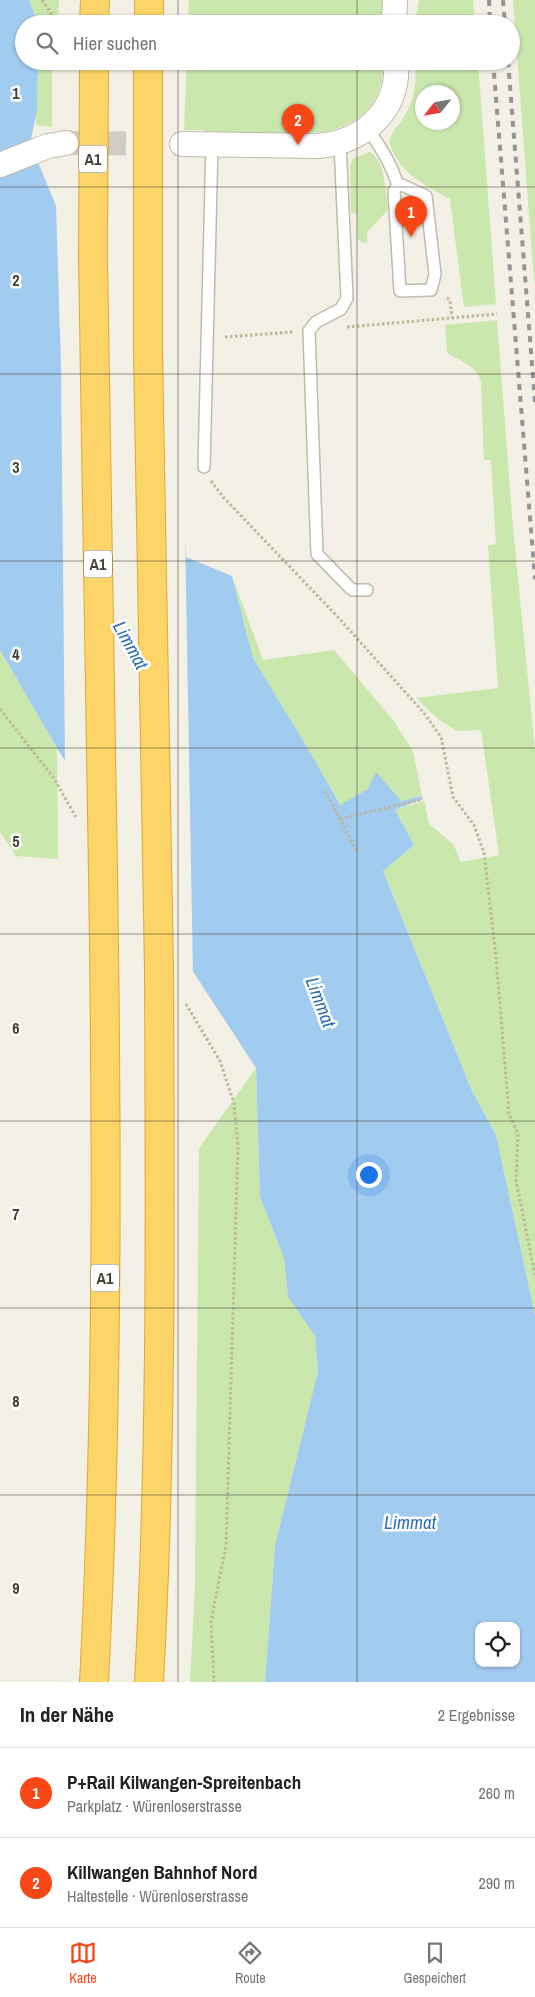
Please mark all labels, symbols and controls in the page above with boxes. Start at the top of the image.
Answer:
search box [15,15,520,70]
icon: search [33,29,61,57]
text: Hier suchen [73,30,157,56]
text: 1 [12,82,20,104]
north arrow [415,85,460,130]
pin: 2 [282,104,314,145]
road number: A1 [79,146,107,172]
pin: 1 [395,196,427,237]
text: 2 [12,269,20,291]
text: 3 [12,456,20,478]
road number: A1 [84,550,112,578]
water label: Limmat [107,616,155,675]
text: 4 [12,643,20,665]
text: 5 [12,830,20,852]
water label: Limmat [300,973,343,1032]
text: 6 [12,1017,20,1039]
your location [356,1162,382,1188]
text: 7 [12,1203,20,1225]
road number: A1 [91,1264,119,1292]
text: 8 [12,1390,20,1412]
water label: Limmat [384,1509,437,1535]
text: 9 [12,1577,20,1599]
map controls [475,1622,520,1667]
button: locate [475,1622,520,1667]
text: In der Nähe [20,1700,114,1729]
text: 2 Ergebnisse [438,1704,515,1726]
text: P+Rail Kilwangen-Spreitenbach [67,1769,301,1795]
text: 1 [32,1782,40,1804]
text: 260 m [479,1782,515,1804]
text: Parkplatz · Würenloserstrasse [67,1795,242,1817]
text: Killwangen Bahnhof Nord [67,1859,257,1885]
text: 2 [32,1872,40,1894]
text: 290 m [479,1872,515,1894]
text: Haltestelle · Würenloserstrasse [67,1885,248,1907]
tab: Karte [69,1939,97,1987]
tab: Route [235,1939,266,1987]
tab: Gespeichert [403,1939,466,1987]

